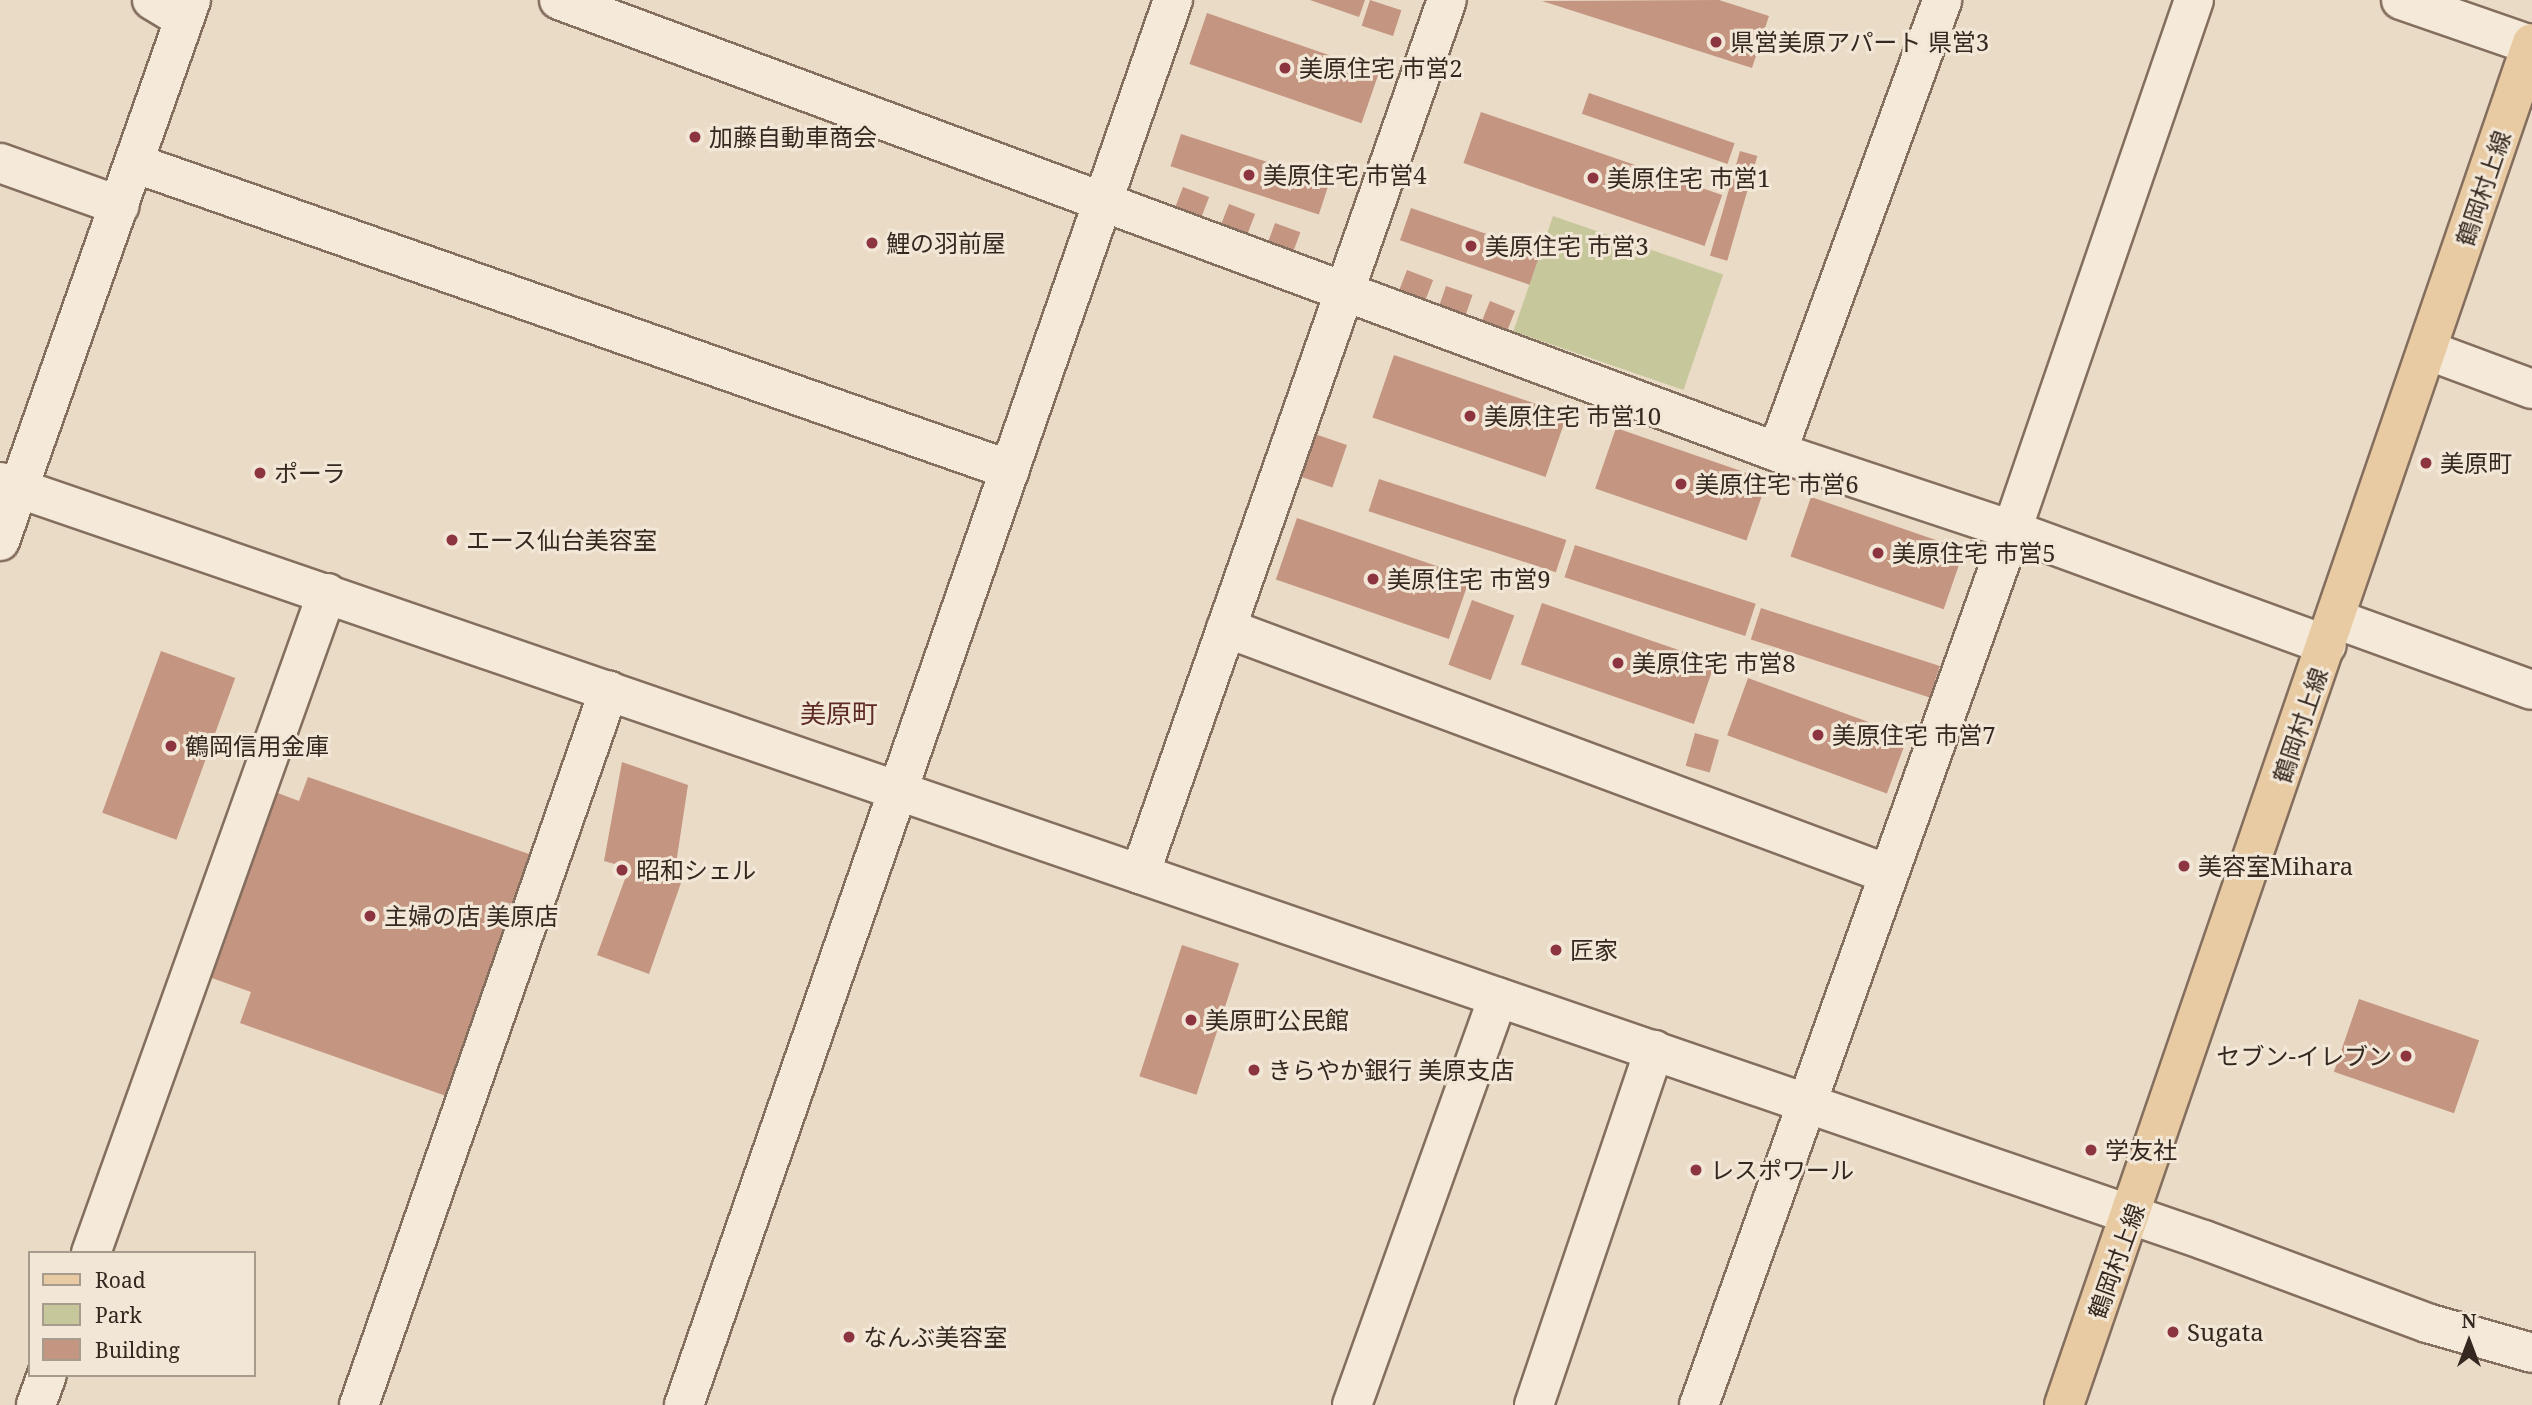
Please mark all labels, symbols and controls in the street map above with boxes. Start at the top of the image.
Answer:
place label: 県営美原アパート 県営3 [1730,28,1990,56]
marker: 県営美原アパート 県営3 [1708,34,1724,50]
place label: 美原住宅 市営2 [1299,54,1463,82]
marker: 美原住宅 市営2 [1277,60,1293,76]
place label: 加藤自動車商会 [709,123,877,151]
street label: 鶴岡村上線 [2450,127,2516,249]
marker: 加藤自動車商会 [687,129,703,145]
place label: 美原住宅 市営4 [1263,161,1427,189]
place label: 美原住宅 市営1 [1607,164,1771,192]
marker: 美原住宅 市営4 [1241,167,1257,183]
marker: 美原住宅 市営1 [1585,170,1601,186]
place label: 鯉の羽前屋 [886,229,1006,257]
place label: 美原住宅 市営3 [1485,232,1649,260]
marker: 鯉の羽前屋 [864,235,880,251]
marker: 美原住宅 市営3 [1463,238,1479,254]
place label: 美原住宅 市営10 [1484,402,1661,430]
marker: 美原住宅 市営10 [1462,408,1478,424]
place label: 美原町 [2440,449,2512,477]
marker: 美原町 [2418,455,2434,471]
place label: ポーラ [274,459,346,487]
marker: ポーラ [252,465,268,481]
place label: 美原住宅 市営6 [1695,470,1859,498]
marker: 美原住宅 市営6 [1673,476,1689,492]
place label: エース仙台美容室 [466,526,658,554]
marker: エース仙台美容室 [444,532,460,548]
place label: 美原住宅 市営5 [1892,539,2056,567]
marker: 美原住宅 市営5 [1870,545,1886,561]
place label: 美原住宅 市営9 [1387,565,1551,593]
marker: 美原住宅 市営9 [1365,571,1381,587]
place label: 美原住宅 市営8 [1632,649,1796,677]
marker: 美原住宅 市営8 [1610,655,1626,671]
street label: 鶴岡村上線 [2267,664,2333,786]
district label: 美原町 [800,698,878,730]
place label: 美原住宅 市営7 [1832,721,1996,749]
marker: 美原住宅 市営7 [1810,727,1826,743]
place label: 鶴岡信用金庫 [185,732,329,760]
marker: 鶴岡信用金庫 [163,738,179,754]
place label: 美容室Mihara [2198,852,2353,880]
place label: 昭和シェル [636,856,756,884]
marker: 美容室Mihara [2176,858,2192,874]
marker: 昭和シェル [614,862,630,878]
place label: 主婦の店 美原店 [384,902,558,930]
marker: 主婦の店 美原店 [362,908,378,924]
place label: 匠家 [1570,936,1618,964]
marker: 匠家 [1548,942,1564,958]
place label: 美原町公民館 [1205,1006,1349,1034]
marker: 美原町公民館 [1183,1012,1199,1028]
place label: セブン-イレブン [2217,1042,2392,1070]
marker: セブン-イレブン [2398,1048,2414,1064]
place label: きらやか銀行 美原支店 [1268,1056,1514,1084]
marker: きらやか銀行 美原支店 [1246,1062,1262,1078]
place label: 学友社 [2105,1136,2177,1164]
marker: 学友社 [2083,1142,2099,1158]
place label: レスポワール [1710,1156,1854,1184]
marker: レスポワール [1688,1162,1704,1178]
street label: 鶴岡村上線 [2082,1200,2150,1322]
legend [28,1251,256,1377]
text: Road [95,1266,146,1294]
text: Park [95,1301,142,1329]
north arrow [2434,1307,2504,1377]
text: N [2462,1308,2476,1334]
place label: Sugata [2187,1318,2264,1346]
place label: なんぶ美容室 [863,1323,1007,1351]
marker: Sugata [2165,1324,2181,1340]
marker: なんぶ美容室 [841,1329,857,1345]
text: Building [95,1336,180,1364]

